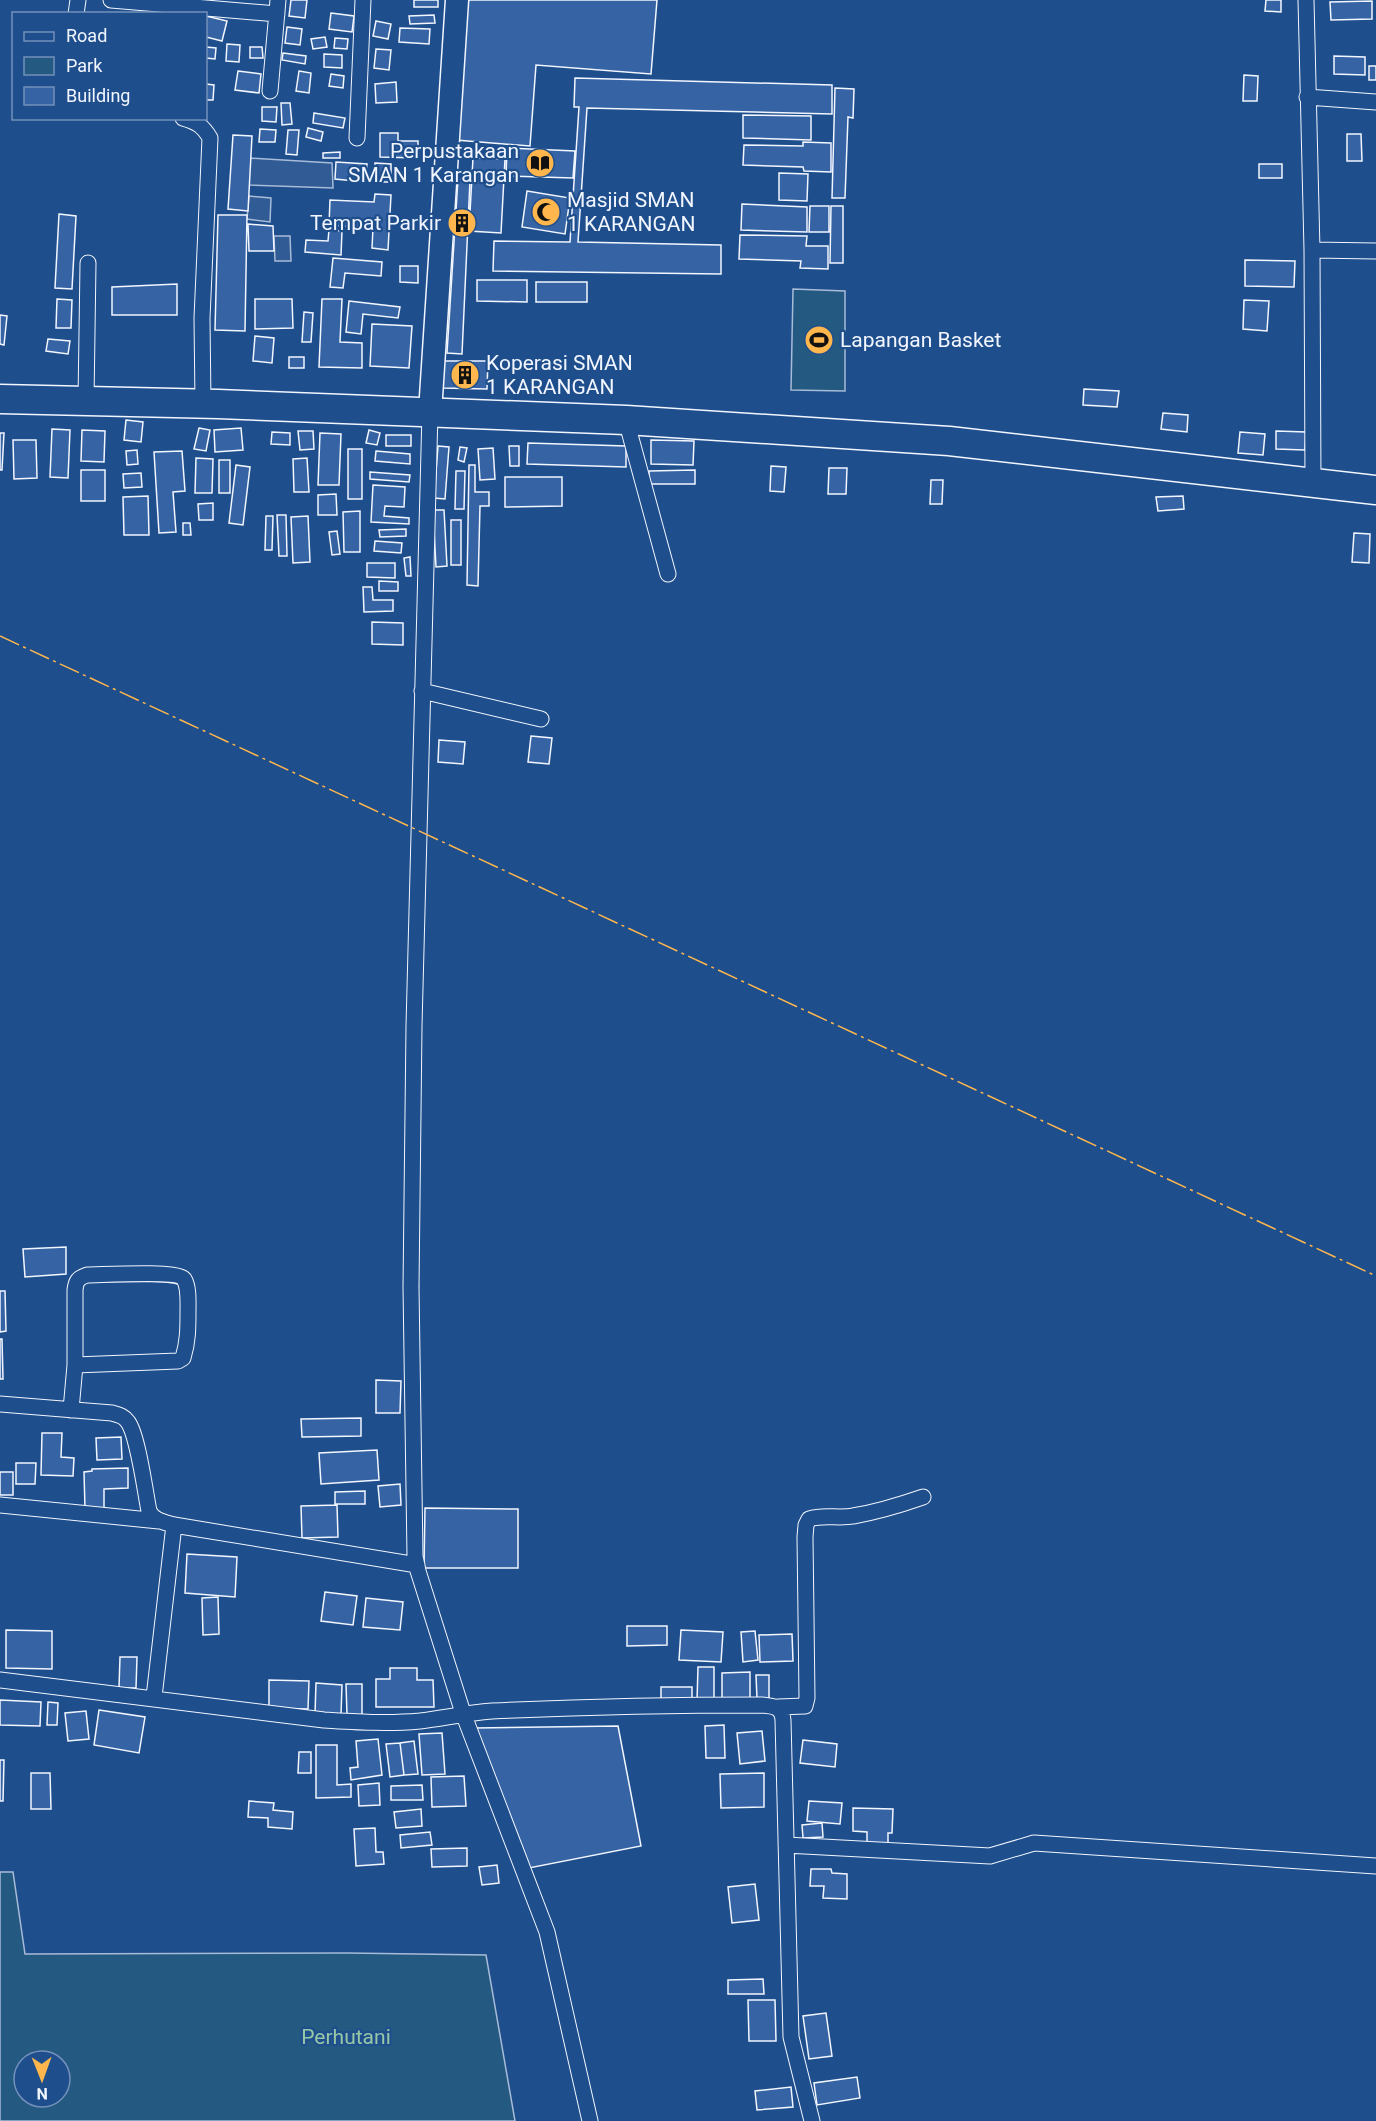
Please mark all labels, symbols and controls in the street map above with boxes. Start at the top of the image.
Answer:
legend [12,12,207,120]
text: Road [66,25,107,46]
text: Park [66,55,103,76]
text: Building [66,85,130,106]
place label: Perpustakaan SMAN 1 Karangan [348,139,519,187]
library icon: Perpustakaan SMAN 1 Karangan [524,147,556,179]
place label: Masjid SMAN 1 KARANGAN [567,188,696,236]
mosque icon: Masjid SMAN 1 KARANGAN [530,196,562,228]
building icon: Tempat Parkir [446,207,478,239]
place label: Tempat Parkir [310,211,441,235]
sports icon: Lapangan Basket [803,324,835,356]
place label: Lapangan Basket [840,328,1001,352]
place label: Koperasi SMAN 1 KARANGAN [486,351,633,399]
building icon: Koperasi SMAN 1 KARANGAN [449,359,481,391]
park label: Perhutani [301,2025,391,2049]
north arrow [12,2049,72,2109]
text: N [36,2084,48,2103]

